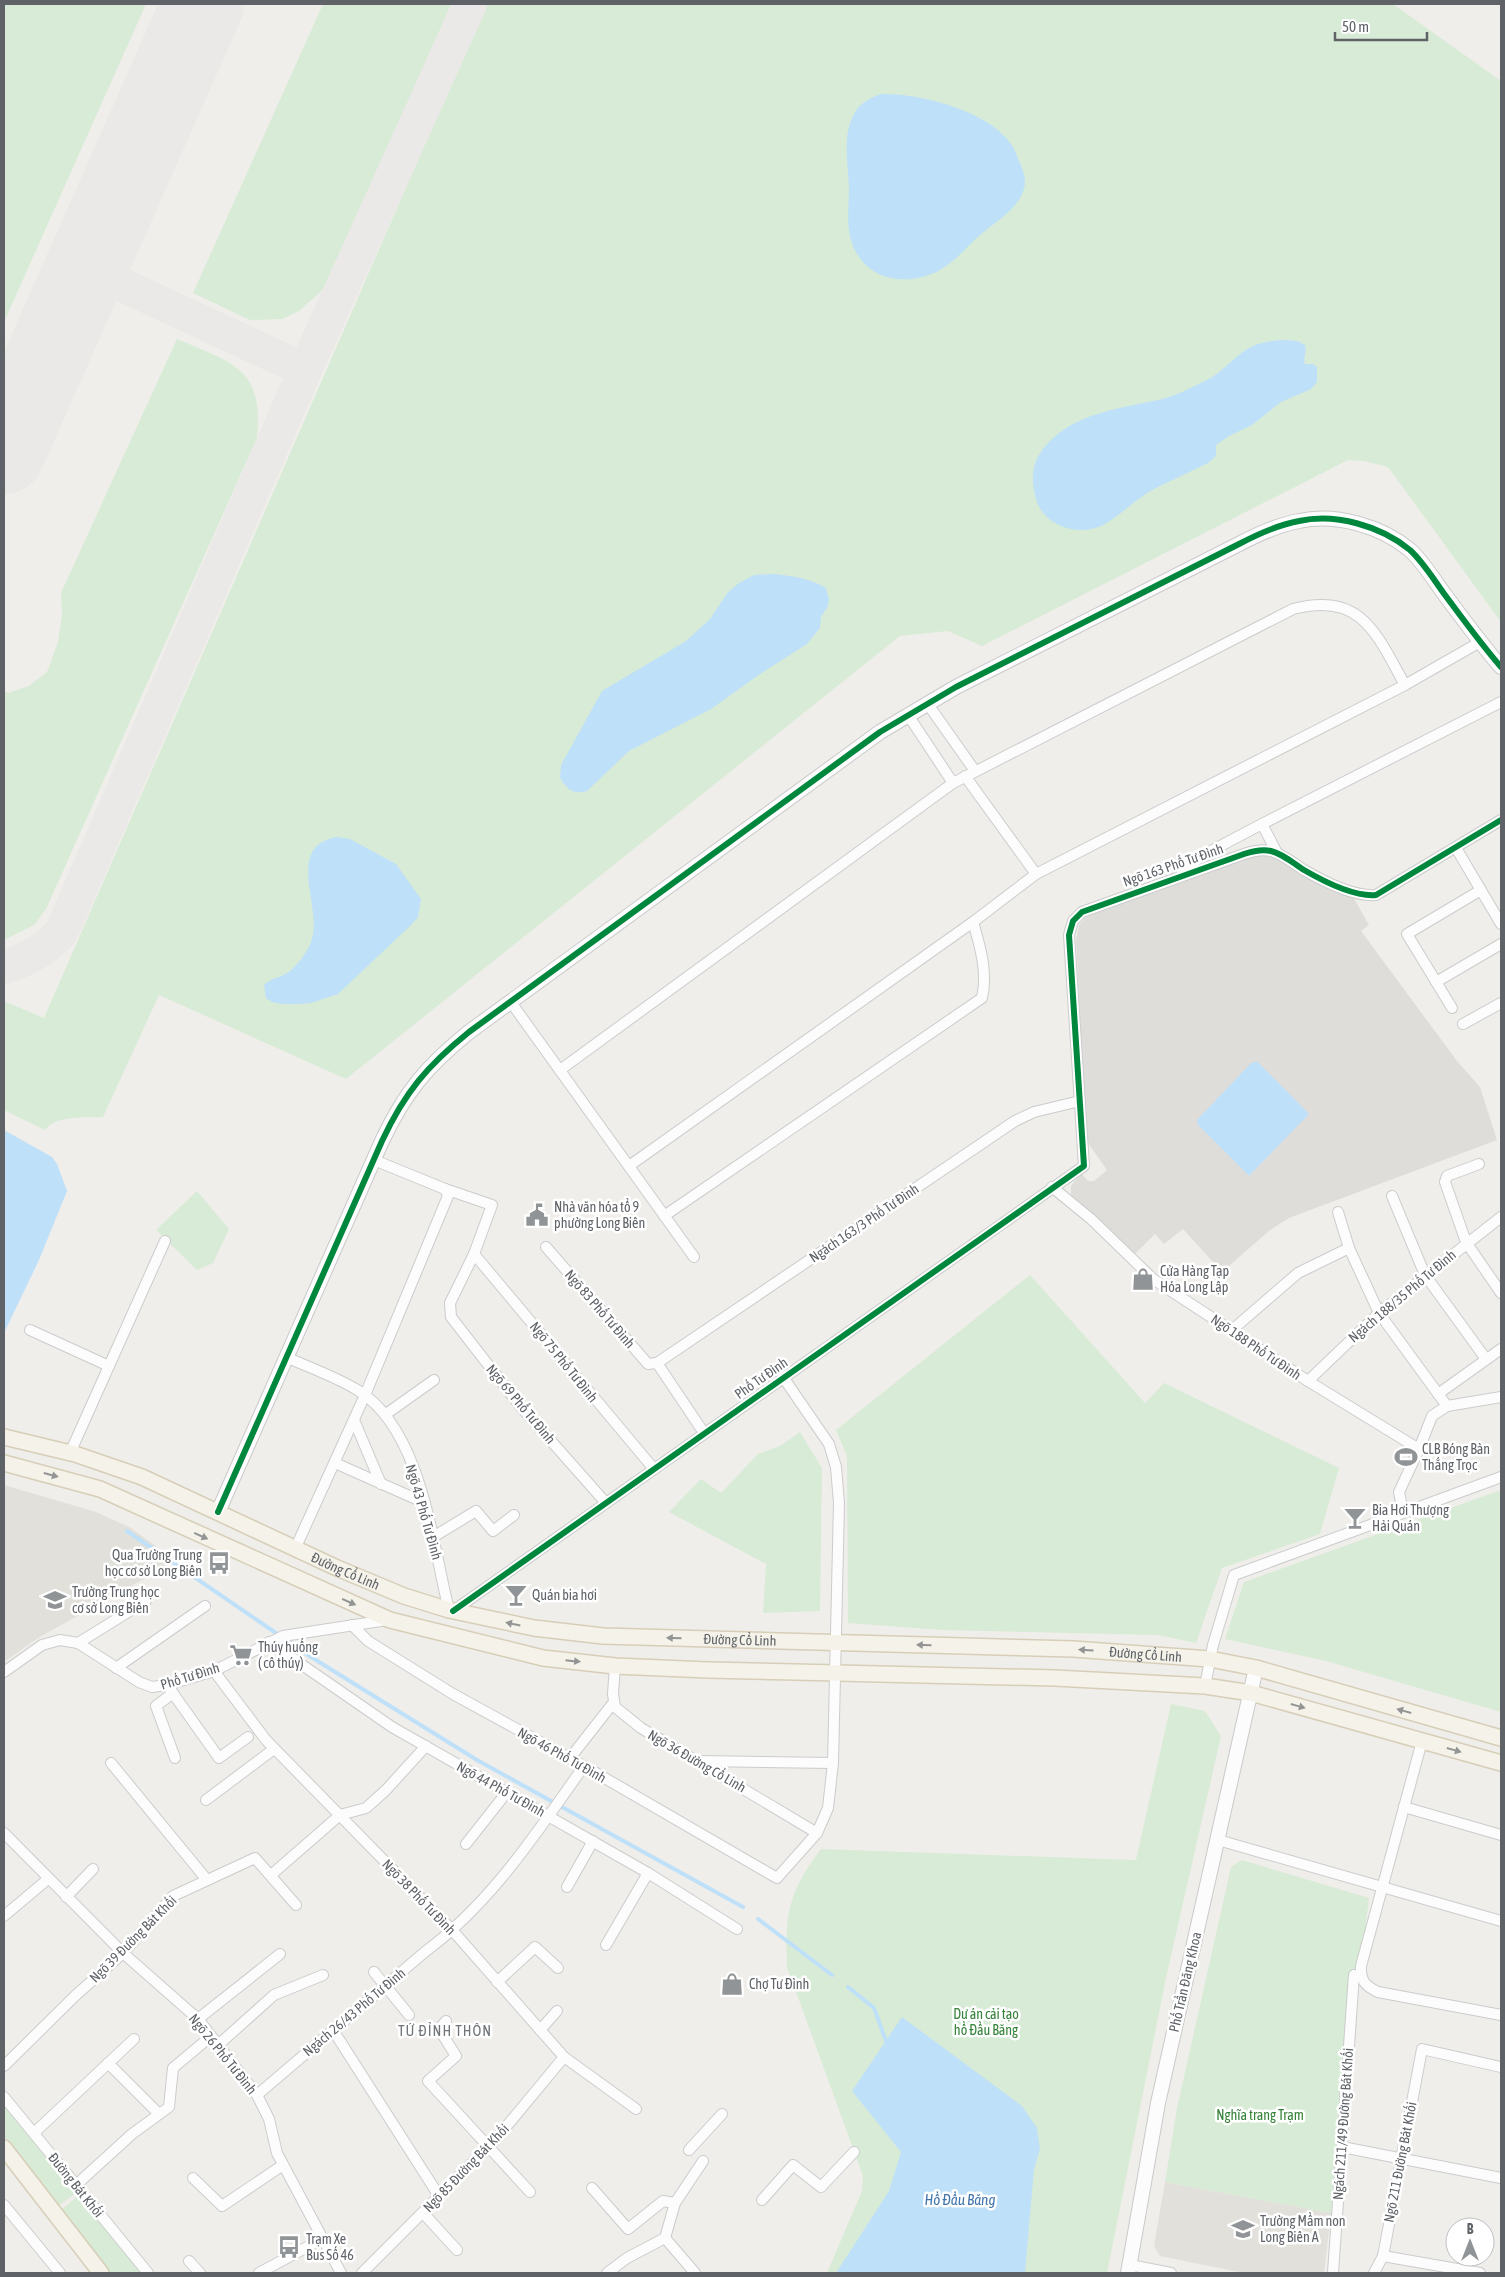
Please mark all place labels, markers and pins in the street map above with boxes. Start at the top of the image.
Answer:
place label: Nhà văn hóa tổ 9 phường Long Biên [554,1198,645,1231]
public building icon: Nhà văn hóa tổ 9 phường Long Biên [524,1202,550,1228]
place label: Cửa Hàng Tạp Hóa Long Lập [1160,1263,1230,1295]
shop icon: Cửa Hàng Tạp Hóa Long Lập [1130,1266,1156,1292]
place label: CLB Bóng Bàn Thắng Trọc [1422,1441,1490,1473]
sports icon: CLB Bóng Bàn Thắng Trọc [1393,1444,1419,1470]
place label: Bia Hơi Thượng Hải Quán [1372,1502,1449,1534]
bar icon: Bia Hơi Thượng Hải Quán [1342,1505,1368,1531]
place label: Qua Trường Trung học cơ sở Long Biên [105,1547,202,1579]
bus stop icon: Qua Trường Trung học cơ sở Long Biên [206,1550,232,1576]
bar icon: Quán bia hơi [503,1582,529,1608]
place label: Trường Trung học cơ sở Long Biên [72,1584,160,1616]
school or university icon: Trường Trung học cơ sở Long Biên [42,1587,68,1613]
place label: Quán bia hơi [532,1587,597,1603]
place label: Thúy huống ( cô thúy) [258,1638,318,1671]
supermarket icon: Thúy huống ( cô thúy) [228,1642,254,1668]
shop icon: Chợ Tư Đình [719,1971,745,1997]
place label: Chợ Tư Đình [749,1976,809,1992]
place label: Trường Mầm non Long Biên A [1260,2212,1346,2245]
school or university icon: Trường Mầm non Long Biên A [1230,2216,1256,2242]
place label: Trạm Xe Bus Số 46 [306,2231,354,2263]
bus stop icon: Trạm Xe Bus Số 46 [276,2234,302,2260]

